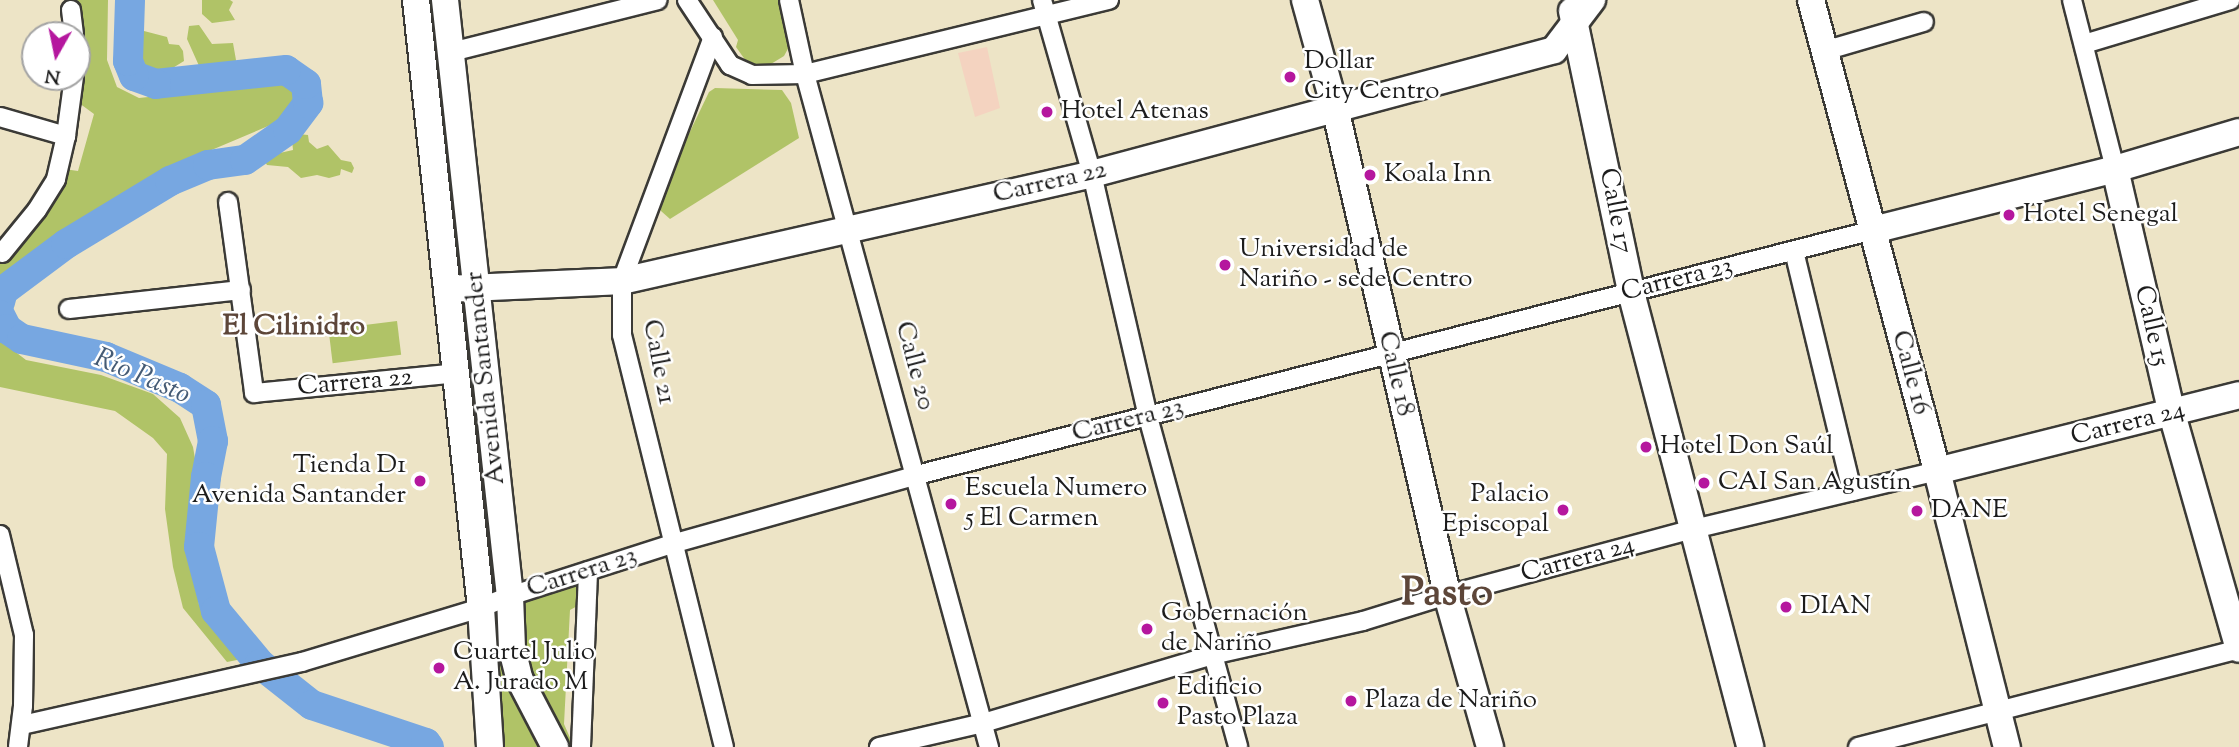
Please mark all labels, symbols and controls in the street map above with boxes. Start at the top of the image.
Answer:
north arrow [21,21,91,91]
place label: Dollar City Centro [1304,46,1440,108]
text: N [43,61,63,90]
marker: Dollar City Centro [1282,69,1298,85]
place label: Hotel Atenas [1061,96,1209,128]
marker: Hotel Atenas [1039,104,1055,120]
street label: Carrera 22 [990,155,1110,211]
place label: Koala Inn [1384,159,1492,191]
street label: Calle 17 [1591,166,1639,256]
marker: Koala Inn [1362,167,1378,183]
place label: Hotel Senegal [2023,199,2178,231]
marker: Hotel Senegal [2001,207,2017,223]
place label: Universidad de Nariño - sede Centro [1239,234,1472,296]
street label: Carrera 23 [1618,251,1736,309]
marker: Universidad de Nariño - sede Centro [1217,257,1233,273]
street label: Avenida Santander [459,270,513,486]
street label: Calle 15 [2127,282,2175,370]
district label: El Cilinidro [223,310,365,344]
street label: Calle 21 [635,317,681,407]
street label: Calle 20 [887,318,941,414]
street label: Calle 16 [1884,327,1936,419]
street label: Calle 18 [1370,328,1420,420]
water label: Río Pasto [89,342,195,412]
street label: Carrera 22 [296,362,414,404]
street label: Carrera 23 [1069,392,1187,450]
street label: Carrera 24 [2068,395,2188,453]
place label: Hotel Don Saúl [1660,431,1833,463]
marker: Hotel Don Saúl [1638,439,1654,455]
place label: Tienda D1 Avenida Santander [192,450,406,512]
place label: CAI San Agustín [1718,467,1912,499]
marker: Tienda D1 Avenida Santander [412,473,428,489]
place label: Escuela Numero 5 El Carmen [965,473,1147,534]
marker: CAI San Agustín [1696,475,1712,491]
place label: Palacio Episcopal [1442,479,1549,540]
place label: DANE [1931,495,2008,527]
marker: Escuela Numero 5 El Carmen [943,496,959,512]
marker: Palacio Episcopal [1555,502,1571,518]
marker: DANE [1909,503,1925,519]
street label: Carrera 24 [1518,530,1638,590]
street label: Carrera 23 [523,541,641,605]
district label: Pasto [1401,571,1493,619]
place label: DIAN [1800,591,1871,623]
place label: Gobernación de Nariño [1161,598,1308,660]
marker: DIAN [1778,599,1794,615]
marker: Gobernación de Nariño [1139,621,1155,637]
place label: Cuartel Julio A. Jurado M [453,637,595,698]
marker: Cuartel Julio A. Jurado M [431,660,447,676]
place label: Edificio Pasto Plaza [1177,672,1298,734]
place label: Plaza de Nariño [1365,685,1537,717]
marker: Plaza de Nariño [1343,693,1359,709]
marker: Edificio Pasto Plaza [1155,695,1171,711]

